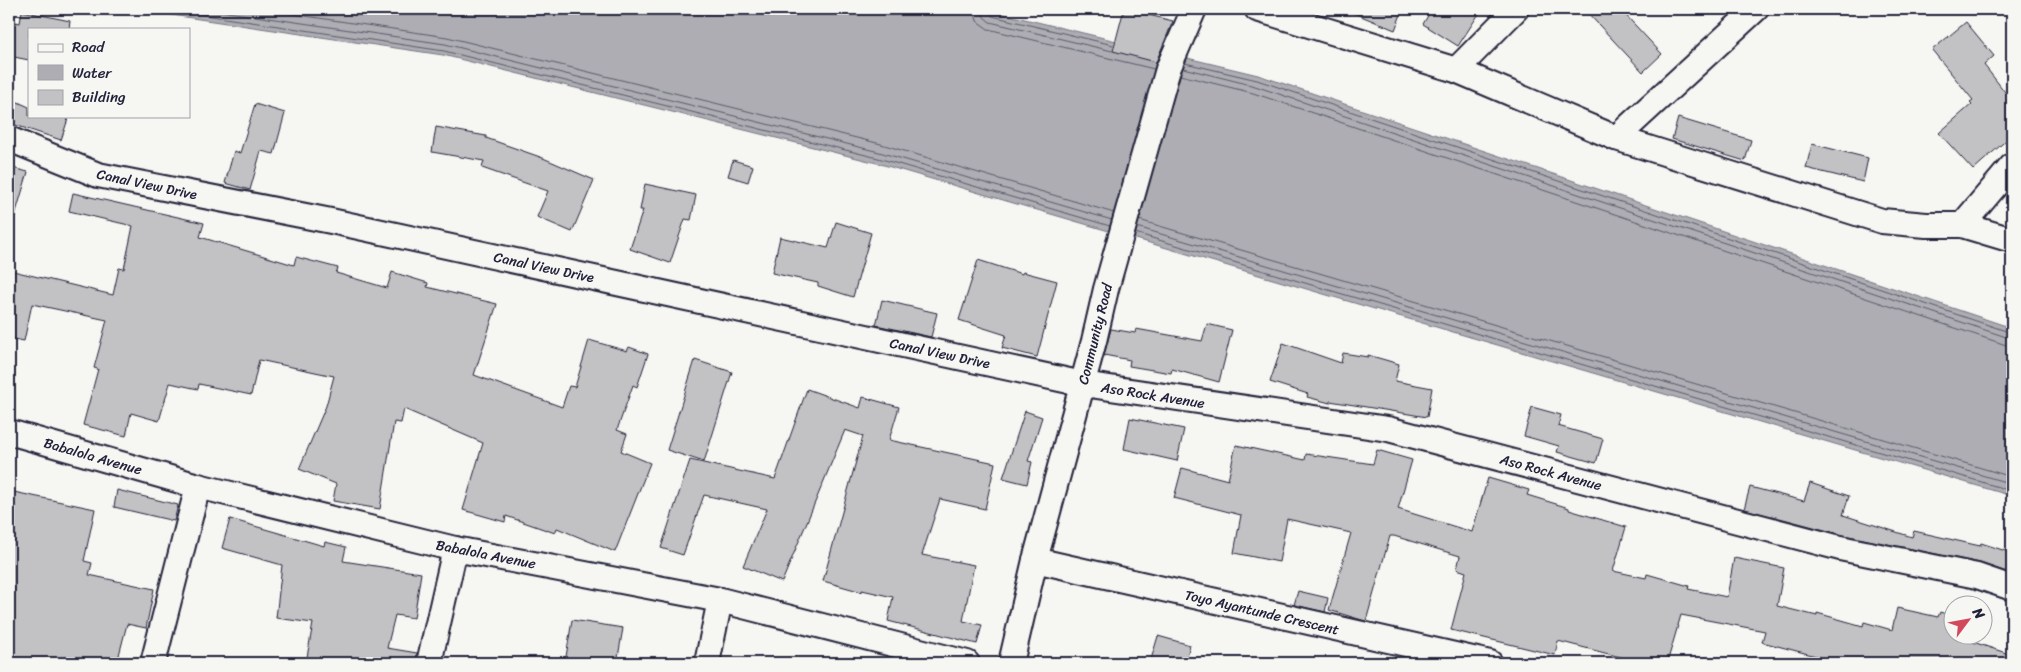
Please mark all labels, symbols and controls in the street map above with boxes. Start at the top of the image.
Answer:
legend [28,28,190,118]
text: Road [72,34,105,60]
text: Water [72,60,112,86]
text: Building [72,84,126,110]
street label: Canal View Drive [94,162,200,207]
street label: Canal View Drive [491,245,597,290]
street label: Community Road [1071,279,1121,387]
street label: Canal View Drive [887,331,993,376]
street label: Aso Rock Avenue [1098,375,1207,416]
street label: Babalola Avenue [41,431,145,482]
street label: Aso Rock Avenue [1496,447,1605,498]
street label: Babalola Avenue [434,533,538,576]
street label: Toyo Ayantunde Crescent [1182,583,1341,642]
north arrow [1944,594,1994,644]
text: N [1965,602,1992,624]

